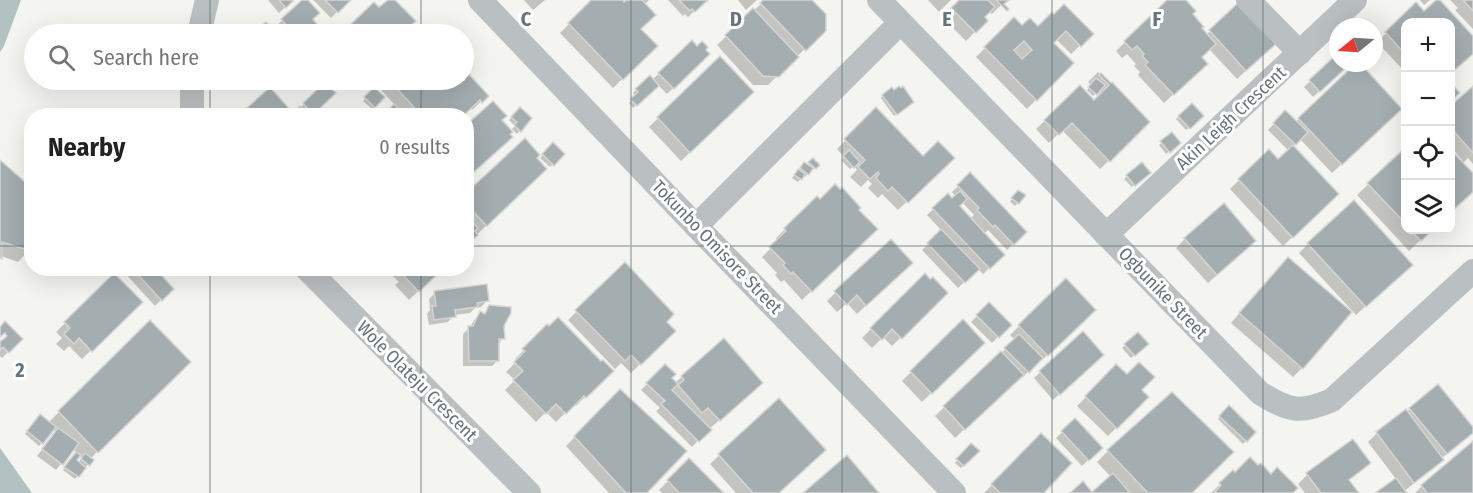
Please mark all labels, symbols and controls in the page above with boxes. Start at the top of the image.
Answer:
text: C [521,7,532,31]
text: D [730,7,742,31]
text: E [942,7,952,31]
text: F [1153,7,1162,31]
north arrow [1329,18,1383,72]
map controls [1401,18,1455,234]
button: + [1401,18,1455,72]
search box [24,24,474,90]
icon: search [45,41,78,74]
text: Search here [93,44,199,71]
street label: Akin Leigh Crescent [1172,61,1291,175]
button: − [1401,72,1455,126]
button: locate [1401,126,1455,180]
text: Nearby [48,132,125,163]
text: 0 results [379,135,450,159]
street label: Tokunbo Omisore Street [648,176,787,318]
button: layers [1401,180,1455,234]
street label: Ogbunike Street [1114,243,1212,343]
street label: Wole Olateju Crescent [352,316,482,446]
text: 2 [14,358,25,382]

